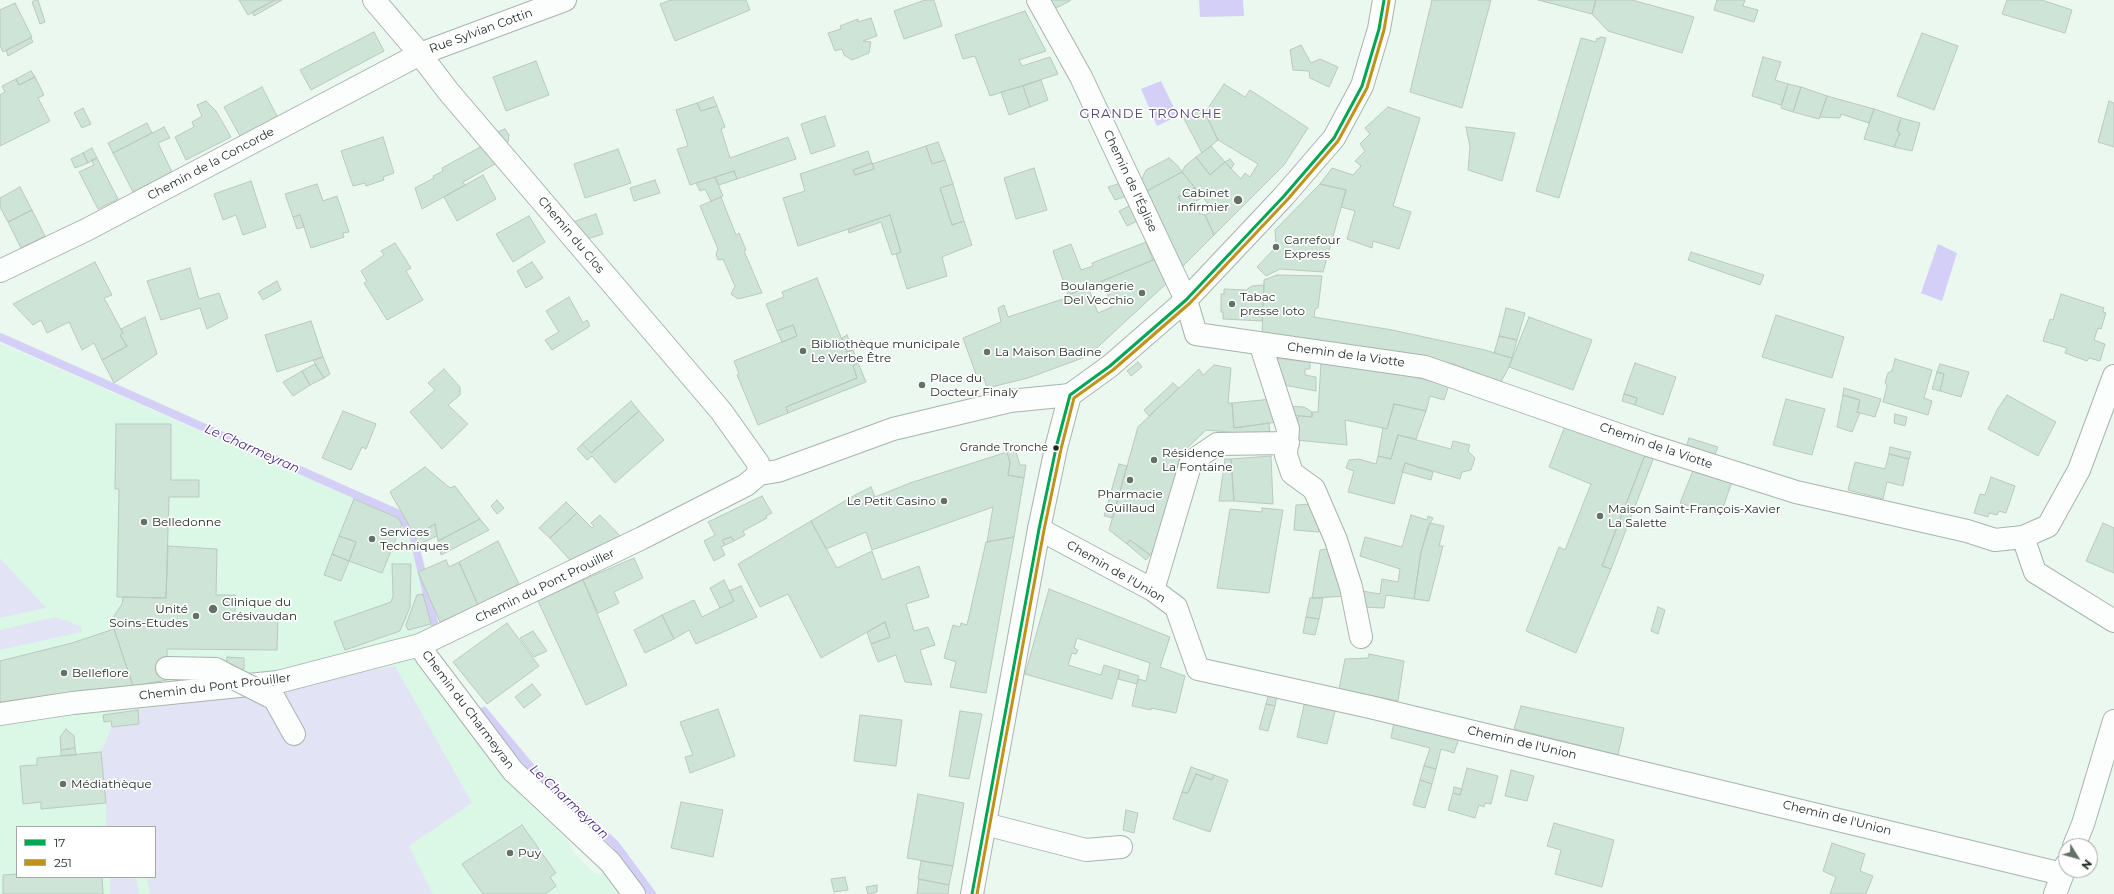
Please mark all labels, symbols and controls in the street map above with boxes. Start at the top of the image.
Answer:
street label: Rue Sylvian Cottin [427,6,535,56]
district label: GRANDE TRONCHE [1080,106,1222,122]
street label: Chemin de la Concorde [145,125,277,203]
street label: Chemin de l'Église [1100,128,1160,234]
place label: Cabinet infirmier [1178,186,1229,214]
street label: Chemin du Clos [535,194,607,276]
marker: Cabinet infirmier [1232,194,1244,206]
place label: Carrefour Express [1284,233,1340,261]
marker: Carrefour Express [1271,242,1281,252]
place label: Boulangerie Del Vecchio [1060,279,1134,307]
marker: Boulangerie Del Vecchio [1137,288,1147,298]
place label: Tabac presse loto [1240,290,1305,318]
marker: Tabac presse loto [1227,299,1237,309]
place label: Bibliothèque municipale Le Verbe Être [811,337,960,365]
street label: Chemin de la Viotte [1286,340,1406,370]
place label: La Maison Badine [995,345,1102,359]
marker: Bibliothèque municipale Le Verbe Être [798,346,808,356]
marker: La Maison Badine [982,347,992,357]
place label: Place du Docteur Finaly [930,371,1018,399]
marker: Place du Docteur Finaly [917,380,927,390]
street label: Chemin de la Viotte [1598,420,1714,472]
water label: Le Charmeyran [202,421,302,477]
place label: Grande Tronche [960,441,1048,455]
marker: Grande Tronche [1051,443,1061,453]
place label: Résidence La Fontaine [1162,446,1233,474]
marker: Résidence La Fontaine [1149,455,1159,465]
marker: Pharmacie Guillaud [1125,475,1135,485]
place label: Pharmacie Guillaud [1097,487,1163,515]
place label: Le Petit Casino [847,494,936,508]
marker: Le Petit Casino [939,496,949,506]
place label: Maison Saint-François-Xavier La Salette [1608,502,1781,530]
marker: Maison Saint-François-Xavier La Salette [1595,511,1605,521]
place label: Belledonne [152,515,221,529]
marker: Belledonne [139,517,149,527]
place label: Services Techniques [380,525,449,553]
marker: Services Techniques [367,534,377,544]
street label: Chemin de l'Union [1064,538,1168,606]
street label: Chemin du Pont Prouiller [473,546,617,626]
place label: Clinique du Grésivaudan [222,595,297,623]
place label: Unité Soins-Etudes [109,602,188,630]
marker: Clinique du Grésivaudan [207,603,219,615]
marker: Unité Soins-Etudes [191,611,201,621]
street label: Chemin du Charmeyran [419,648,517,772]
place label: Belleflore [72,666,129,680]
marker: Belleflore [59,668,69,678]
street label: Chemin du Pont Prouiller [138,671,292,703]
street label: Chemin de l'Union [1466,723,1578,763]
water label: Le Charmeyran [526,761,612,843]
place label: Médiathèque [71,777,152,791]
marker: Médiathèque [58,779,68,789]
street label: Chemin de l'Union [1781,797,1893,839]
legend [16,826,156,878]
text: 17 [54,835,65,850]
north arrow [2058,838,2098,878]
place label: Puy [518,846,541,860]
marker: Puy [505,848,515,858]
text: 251 [54,855,72,870]
text: N [2079,857,2095,872]

